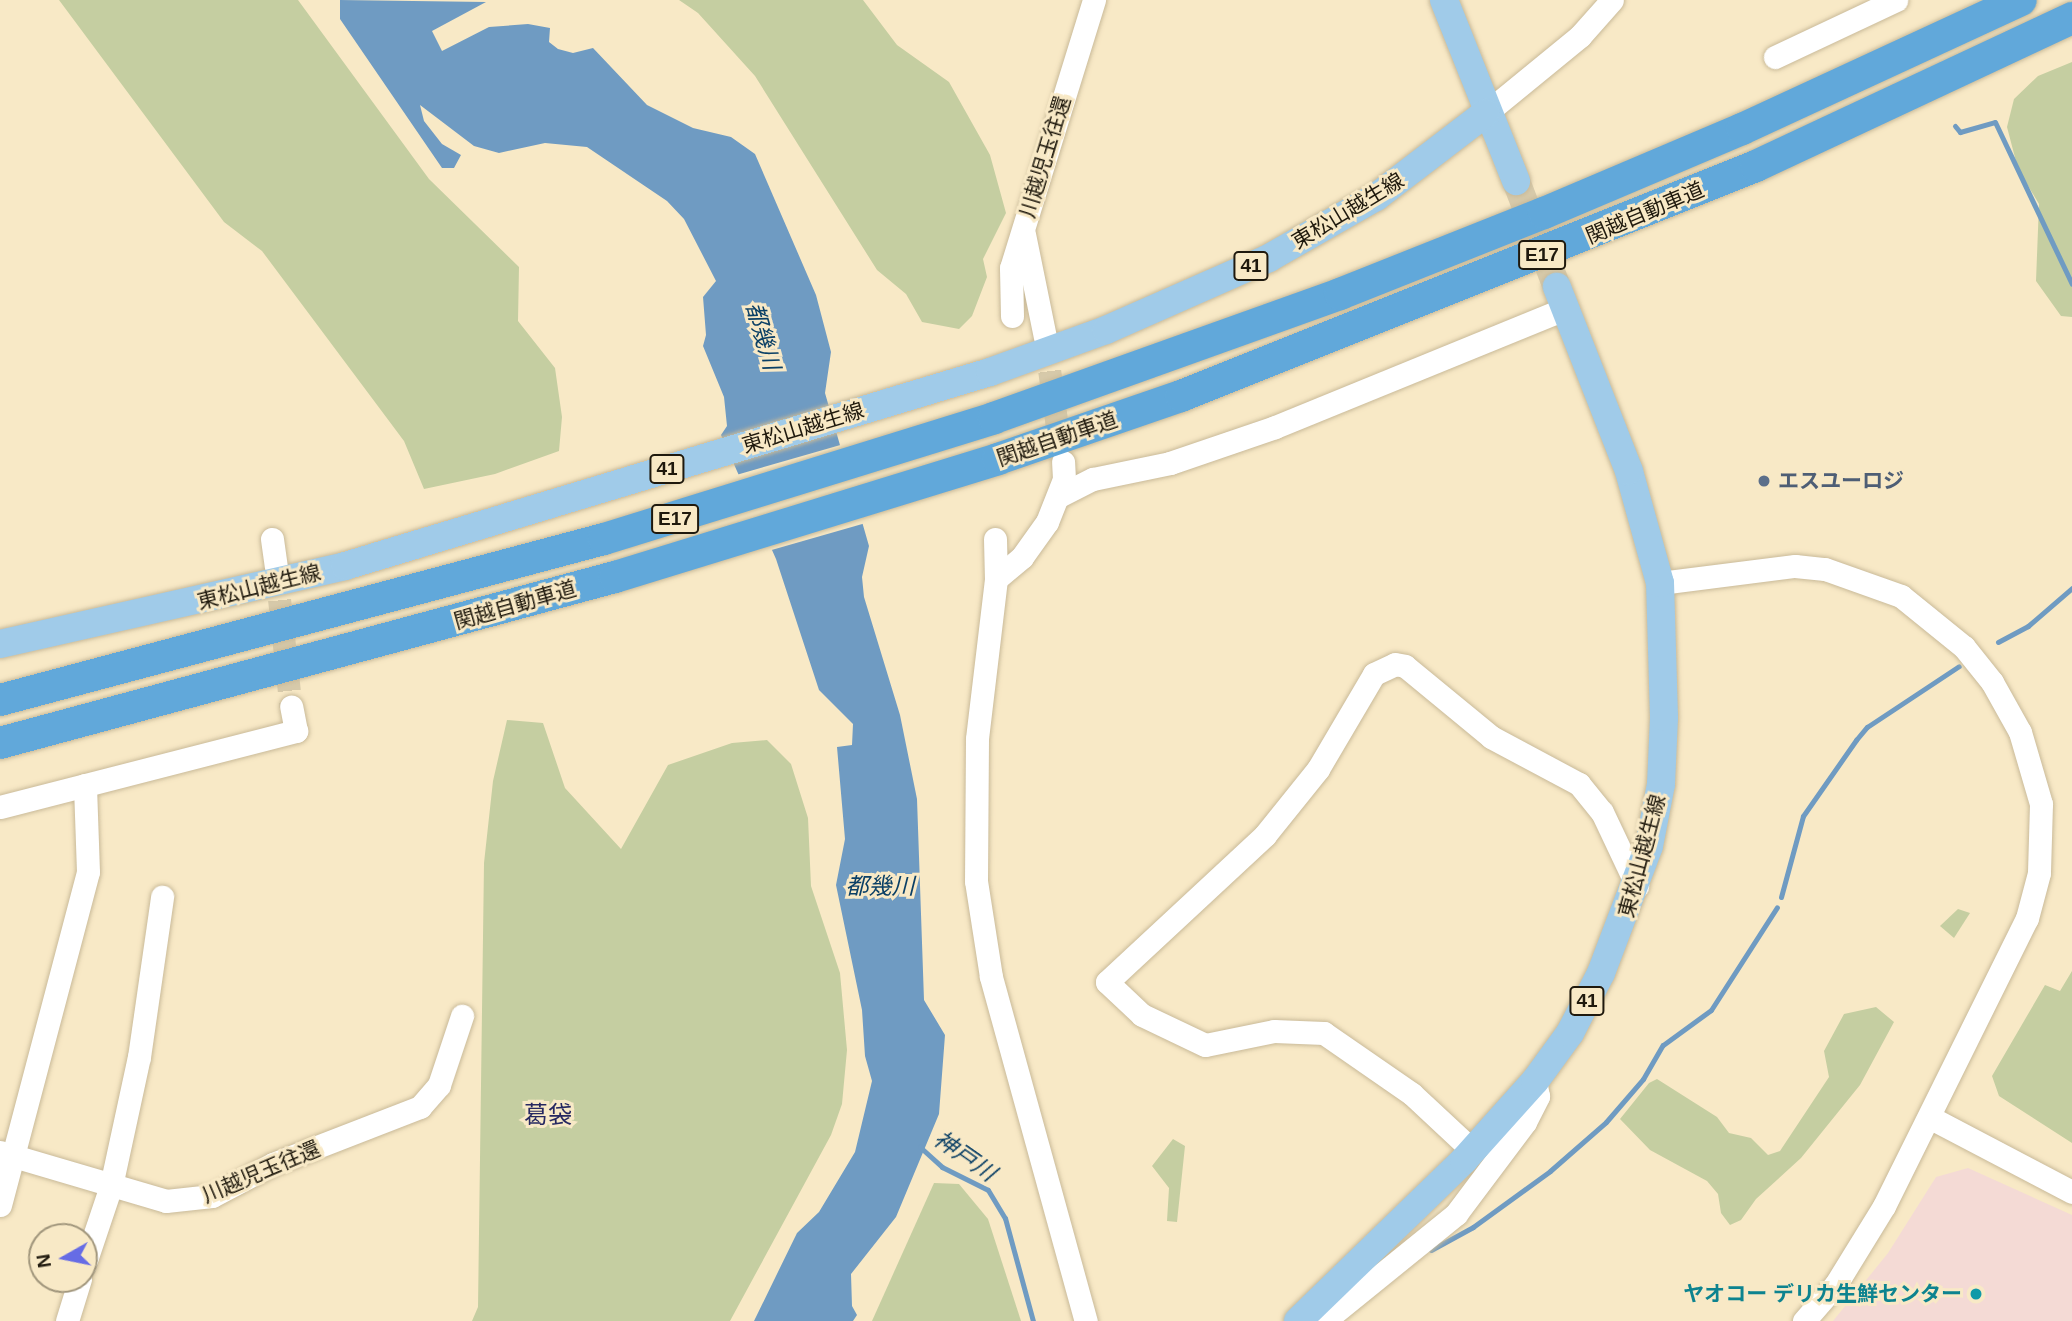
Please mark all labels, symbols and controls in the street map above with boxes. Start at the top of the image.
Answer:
street label: 川越児玉往還 [1015,93,1075,221]
street label: 東松山越生線 [1288,168,1408,254]
street label: 関越自動車道 [1582,177,1708,249]
road number: E17 [1518,240,1566,270]
road number: 41 [1232,250,1270,282]
water label: 都幾川 [740,299,786,373]
street label: 東松山越生線 [739,398,867,458]
street label: 関越自動車道 [993,407,1121,471]
road number: 41 [648,454,686,484]
place label: エスユーロジ [1778,468,1904,494]
marker: エスユーロジ [1756,473,1772,489]
road number: E17 [650,504,700,534]
street label: 東松山越生線 [195,560,323,614]
street label: 関越自動車道 [451,576,579,634]
street label: 東松山越生線 [1614,792,1670,920]
water label: 都幾川 [846,872,914,900]
road number: 41 [1568,986,1606,1016]
district label: 葛袋 [524,1101,572,1129]
water label: 神戸川 [929,1125,1001,1187]
street label: 川越児玉往還 [198,1136,324,1208]
north arrow [28,1223,98,1293]
text: N [32,1253,55,1269]
place label: ヤオコー デリカ生鮮センター [1683,1281,1962,1307]
marker: ヤオコー デリカ生鮮センター [1968,1286,1984,1302]

